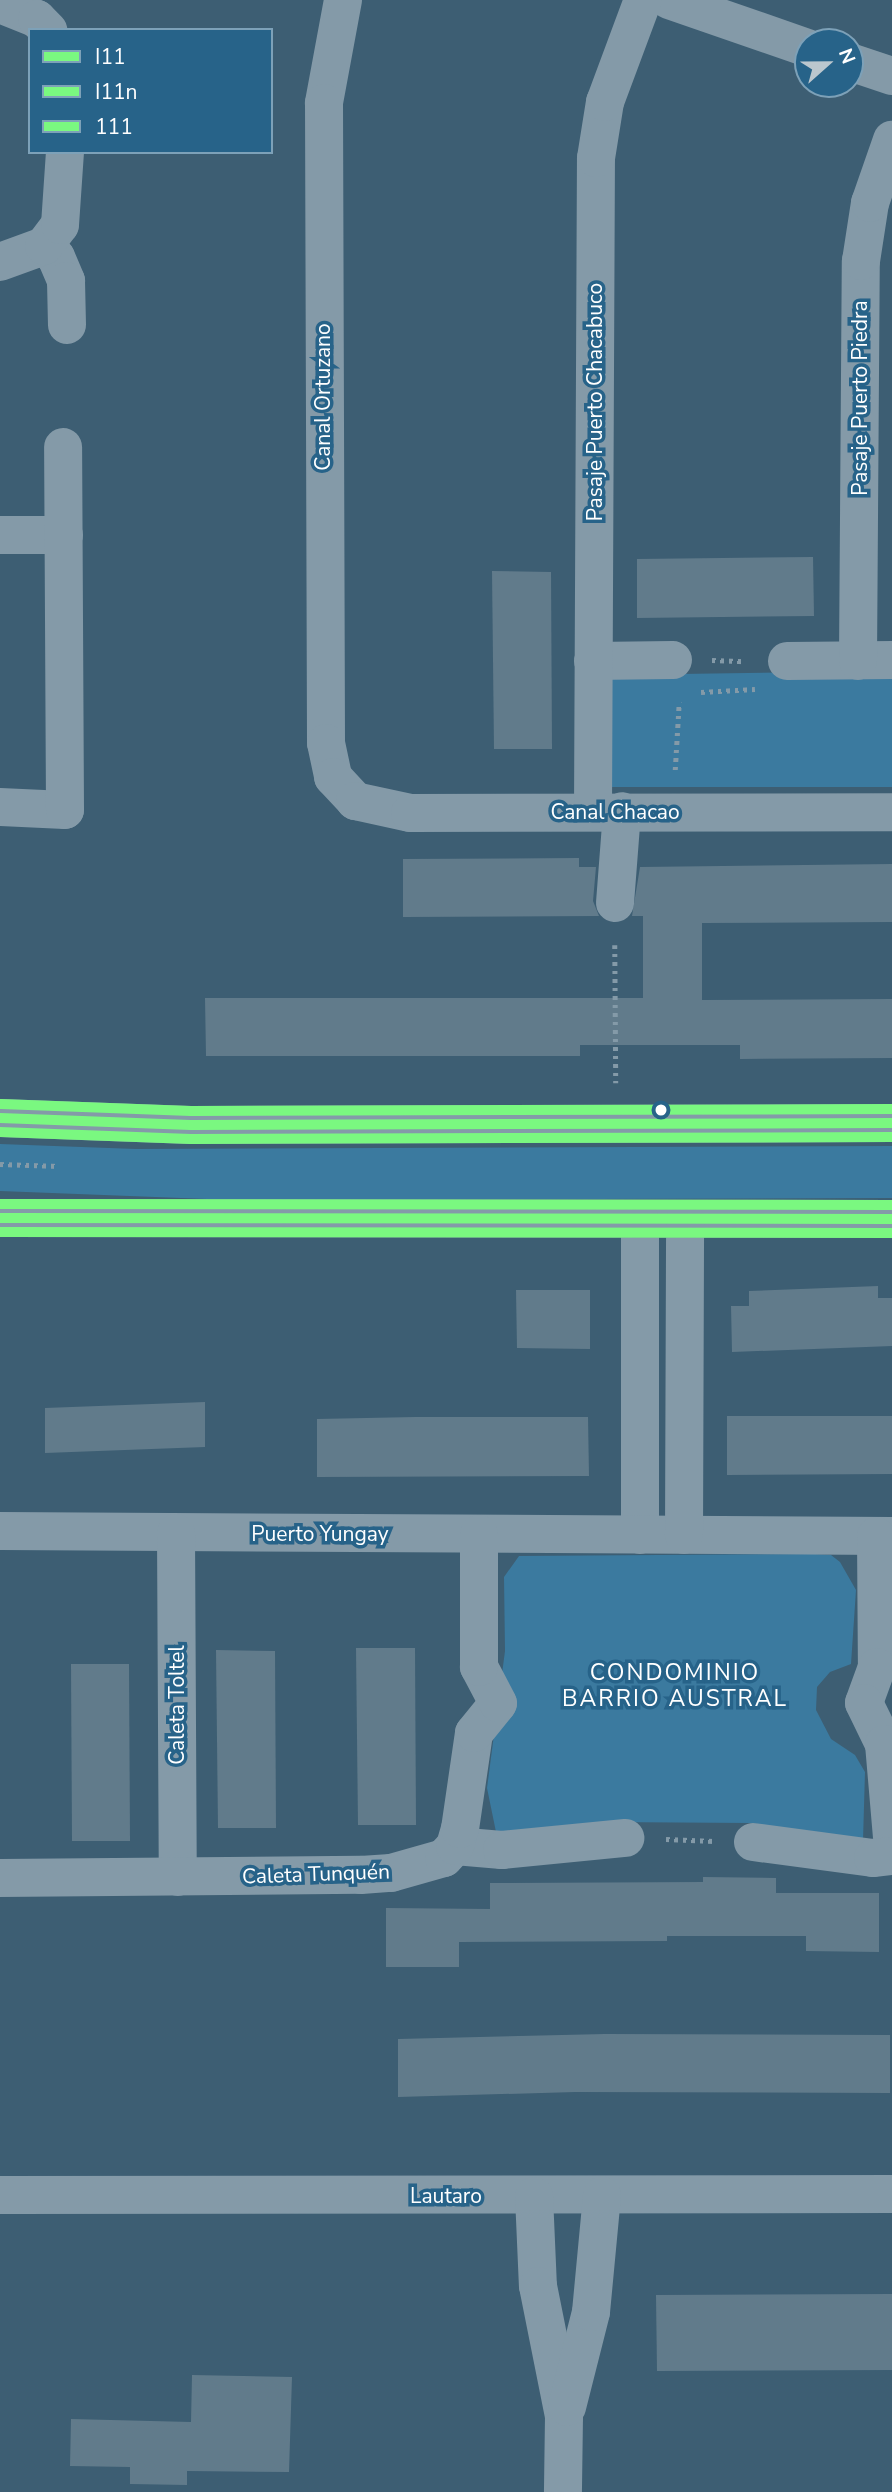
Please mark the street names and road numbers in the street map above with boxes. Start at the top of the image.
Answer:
street label: Pasaje Puerto Chacabuco [582,283,608,521]
street label: Pasaje Puerto Piedra [847,300,873,496]
street label: Canal Ortuzano [310,323,336,471]
street label: Canal Chacao [550,799,680,825]
street label: Puerto Yungay [251,1521,389,1547]
street label: Caleta Toltel [164,1645,190,1765]
street label: Caleta Tunquén [242,1859,390,1889]
street label: Lautaro [410,2183,482,2209]

